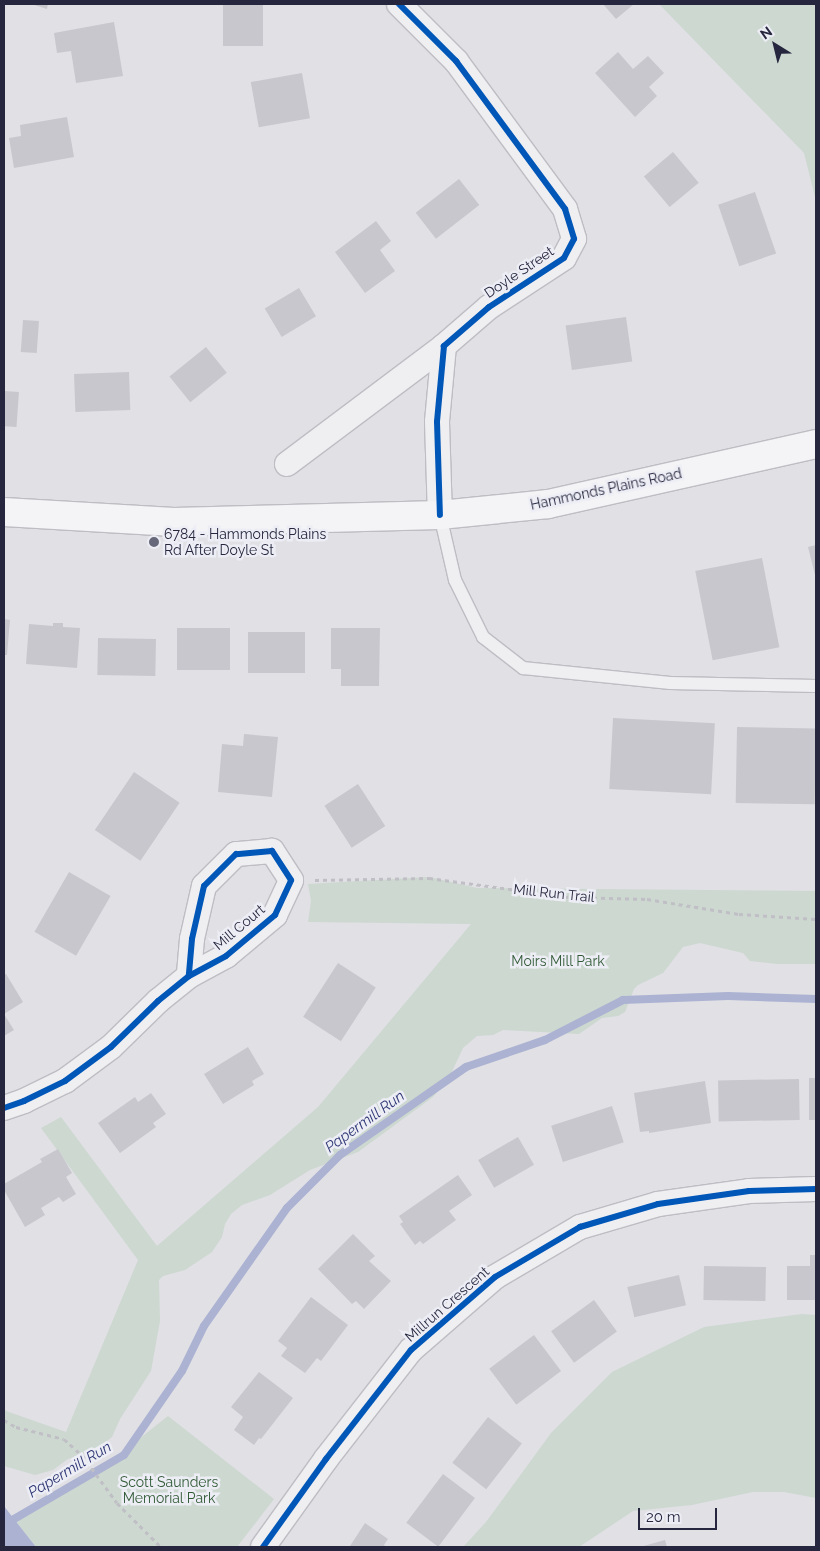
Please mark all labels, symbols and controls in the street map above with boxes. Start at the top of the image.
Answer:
north arrow [750,20,800,70]
text: N [757,23,775,42]
street label: Doyle Street [481,243,557,301]
street label: Hammonds Plains Road [529,465,683,513]
place label: 6784 - Hammonds Plains Rd After Doyle St [164,526,326,558]
marker: 6784 - Hammonds Plains Rd After Doyle St [148,536,160,548]
street label: Mill Run Trail [512,880,596,906]
street label: Mill Court [210,901,268,953]
park label: Moirs Mill Park [511,953,605,969]
water label: Papermill Run [322,1087,408,1157]
street label: Millrun Crescent [402,1263,492,1345]
water label: Papermill Run [25,1438,115,1502]
park label: Scott Saunders Memorial Park [120,1474,218,1506]
scale bar [640,1498,719,1530]
text: 20 m [646,1508,681,1526]

